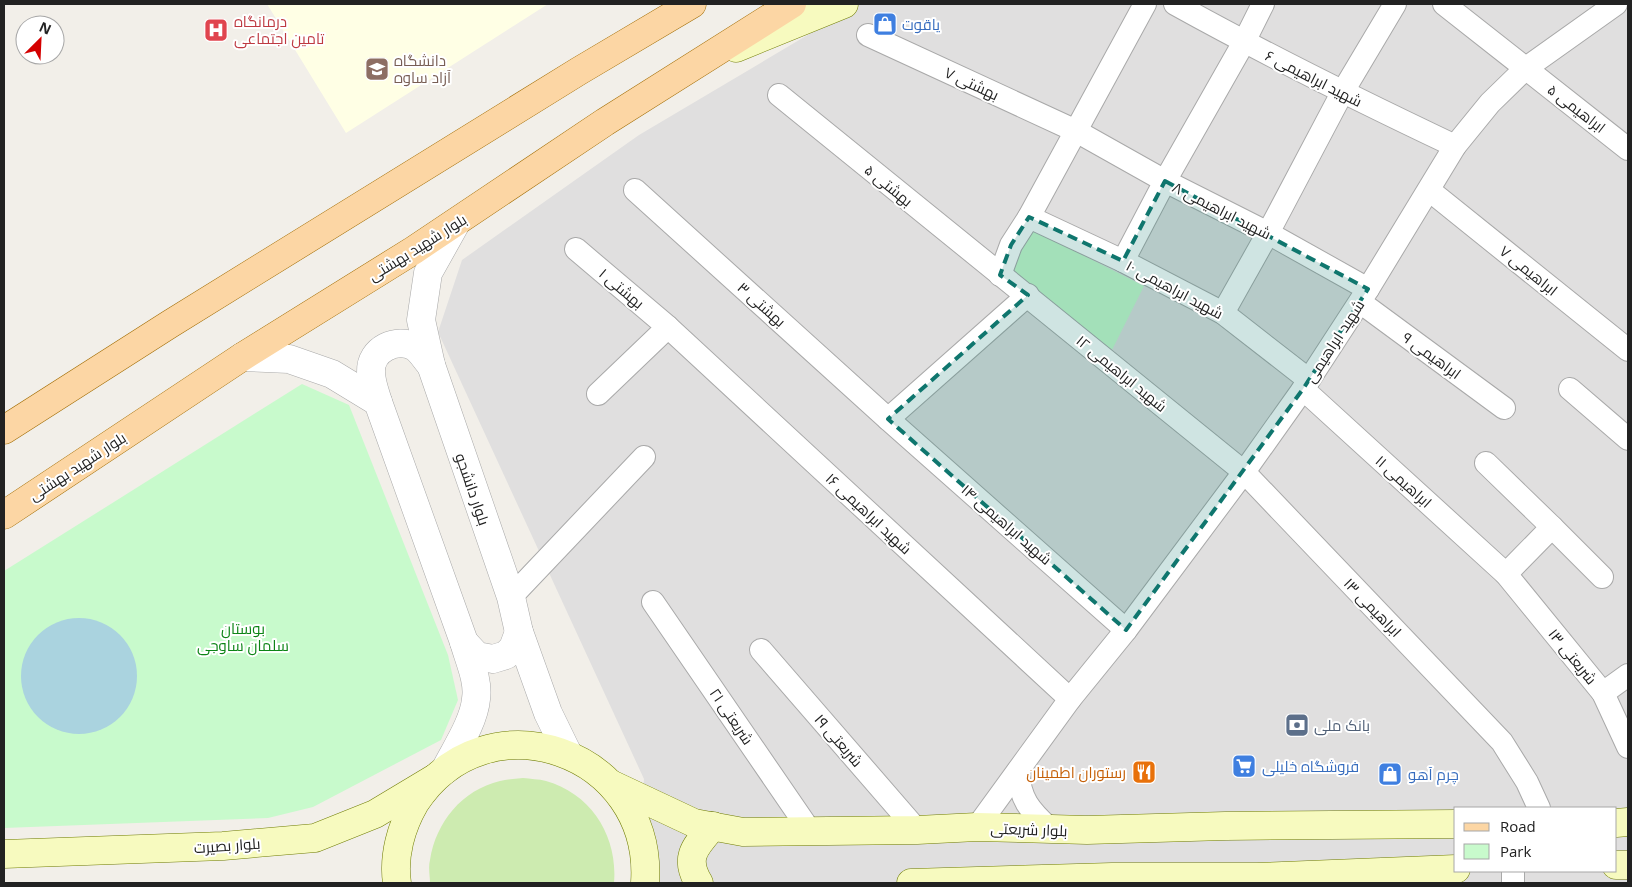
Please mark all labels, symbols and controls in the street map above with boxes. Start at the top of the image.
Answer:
place label: درمانگاه تامین اجتماعی [234,11,324,49]
shop icon: یاقوت [872,11,898,37]
place label: یاقوت [902,14,940,34]
north arrow [15,15,65,65]
text: N [36,17,55,39]
hospital icon: درمانگاه تامین اجتماعی [203,17,229,43]
street label: شهید ابراهیمی ۶ [1262,45,1366,112]
place label: دانشگاه آزاد ساوه [394,50,451,87]
school or university icon: دانشگاه آزاد ساوه [364,56,390,82]
street label: بهشتی ۷ [941,62,1002,105]
street label: ابراهیمی ۵ [1543,79,1610,138]
street label: بهشتی ۵ [860,159,917,211]
street label: شهید ابراهیمی ۸ [1169,177,1275,244]
street label: بلوار شهید بهشتی [364,209,470,286]
street label: ابراهیمی ۷ [1495,240,1562,300]
street label: شهید ابراهیمی ۱۰ [1122,255,1227,324]
street label: بهشتی ۱ [595,263,649,313]
street label: بهشتی ۳ [733,277,790,332]
street label: شهید ابراهیمی [1300,296,1369,387]
street label: ابراهیمی ۹ [1398,327,1465,384]
street label: شهید ابراهیمی ۱۲ [1072,330,1172,417]
street label: بلوار شهید بهشتی [24,427,130,506]
street label: بلوار دانشجو [451,450,495,528]
street label: ابراهیمی ۱۱ [1371,450,1437,512]
street label: شهید ابراهیمی ۱۶ [821,468,916,559]
street label: شهید ابراهیمی ۱۴ [957,479,1056,570]
street label: ابراهیمی ۱۳ [1339,573,1406,642]
park label: بوستان سلمان ساوجی [197,618,289,656]
street label: شریعتی ۱۳ [1544,624,1602,689]
street label: شریعتی ۲۱ [705,684,758,749]
street label: شریعتی ۱۹ [810,709,868,771]
bank icon: بانک ملی [1284,712,1310,738]
place label: بانک ملی [1314,715,1370,736]
supermarket icon: فروشگاه خلیلی [1231,753,1257,779]
place label: فروشگاه خلیلی [1262,756,1359,777]
restaurant icon: رستوران اطمینان [1131,759,1157,785]
shop icon: چرم آهو [1377,761,1403,787]
place label: رستوران اطمینان [1026,762,1126,783]
place label: چرم آهو [1408,764,1459,785]
legend [1454,807,1617,872]
text: Road [1500,816,1536,836]
street label: بلوار شریعتی [990,818,1068,841]
street label: بلوار بصیرت [193,833,261,857]
text: Park [1500,841,1531,861]

